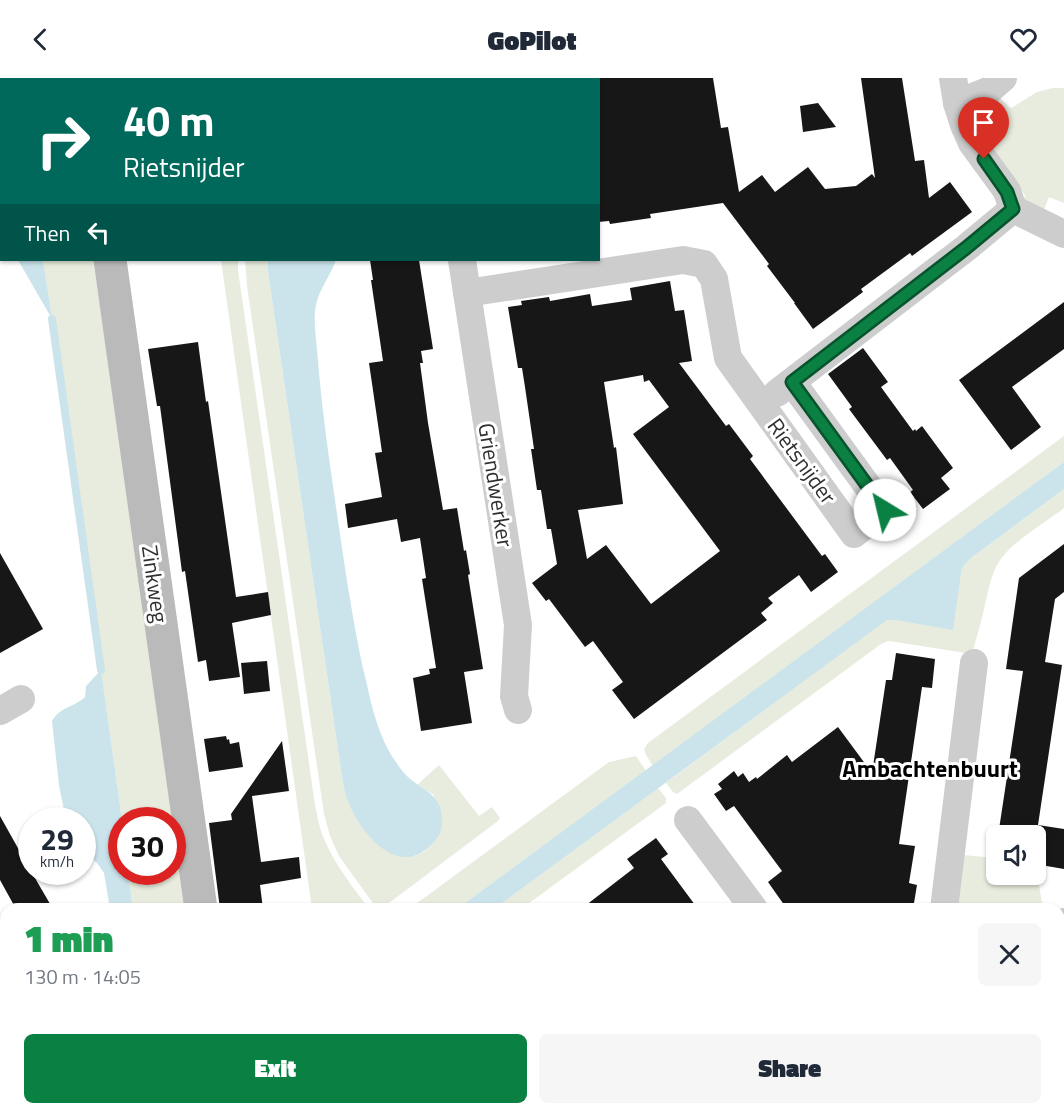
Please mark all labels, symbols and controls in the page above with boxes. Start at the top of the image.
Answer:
text: GoPilot [488,19,576,60]
icon: back [24,23,57,56]
icon: heart [1007,23,1040,56]
text: 40 m [123,88,215,152]
pin [958,97,1009,159]
icon: right [24,102,102,180]
icon: arrive [967,106,1000,139]
text: Rietsnijder [123,146,245,187]
text: Then [24,216,70,250]
icon: left [82,216,115,249]
street label: Rietsnijder [759,411,845,511]
street label: Griendwerker [469,421,523,550]
position arrow [853,478,917,542]
street label: Zinkweg [133,543,177,625]
district label: Ambachtenbuurt [842,750,1018,786]
speed limit sign: 30 [108,807,186,885]
text: 29 [40,816,74,862]
map controls [986,825,1046,885]
button: sound [986,825,1046,885]
text: km/h [40,850,74,873]
text: 1 min [24,911,113,966]
button: close [978,923,1041,986]
text: 130 m · 14:05 [24,961,141,992]
button: Exit [24,1034,527,1103]
button: Share [539,1034,1041,1103]

